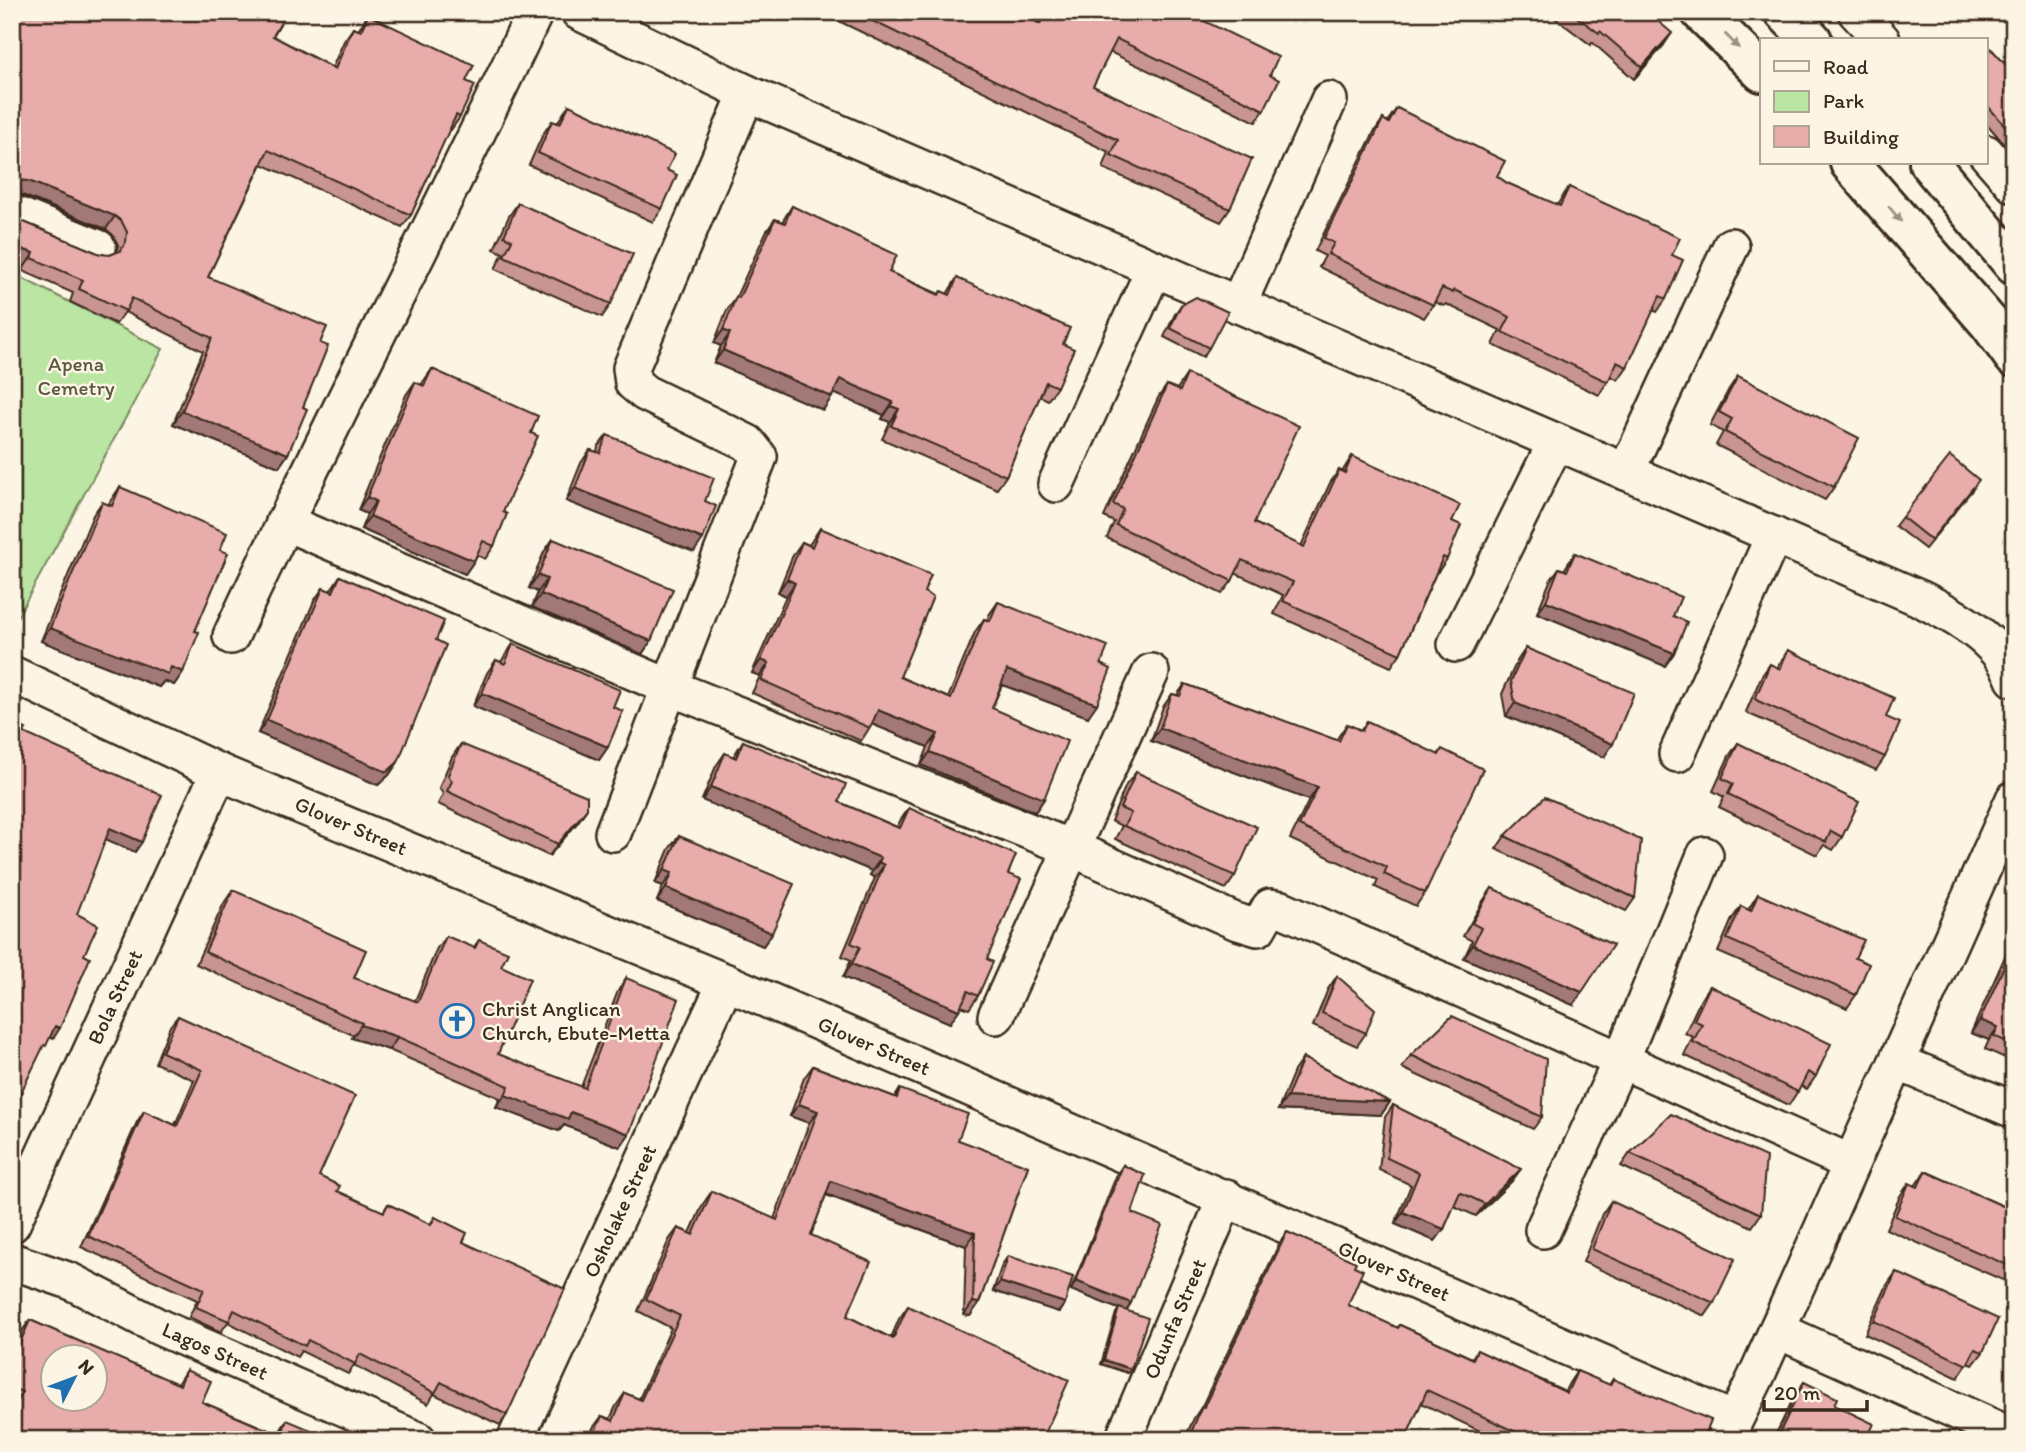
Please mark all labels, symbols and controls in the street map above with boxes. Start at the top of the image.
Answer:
one-way arrow [1723,33,1740,49]
legend [1760,38,1988,164]
text: Road [1823,54,1869,79]
text: Park [1823,88,1865,113]
text: Building [1823,124,1899,149]
one-way arrow [1887,205,1902,222]
park label: Apena Cemetry [37,351,115,400]
street label: Glover Street [291,791,411,860]
street label: Bola Street [82,945,147,1048]
place label: Christ Anglican Church, Ebute-Metta [482,996,670,1045]
church icon: Christ Anglican Church, Ebute-Metta [438,1002,476,1040]
street label: Glover Street [814,1011,934,1080]
street label: Osholake Street [578,1140,661,1281]
street label: Glover Street [1334,1235,1454,1306]
street label: Odunfa Street [1138,1255,1211,1383]
street label: Lagos Street [158,1316,272,1385]
north arrow [38,1344,108,1414]
text: N [73,1354,99,1379]
scale bar [1764,1368,1867,1412]
text: 20 m [1774,1380,1821,1405]

